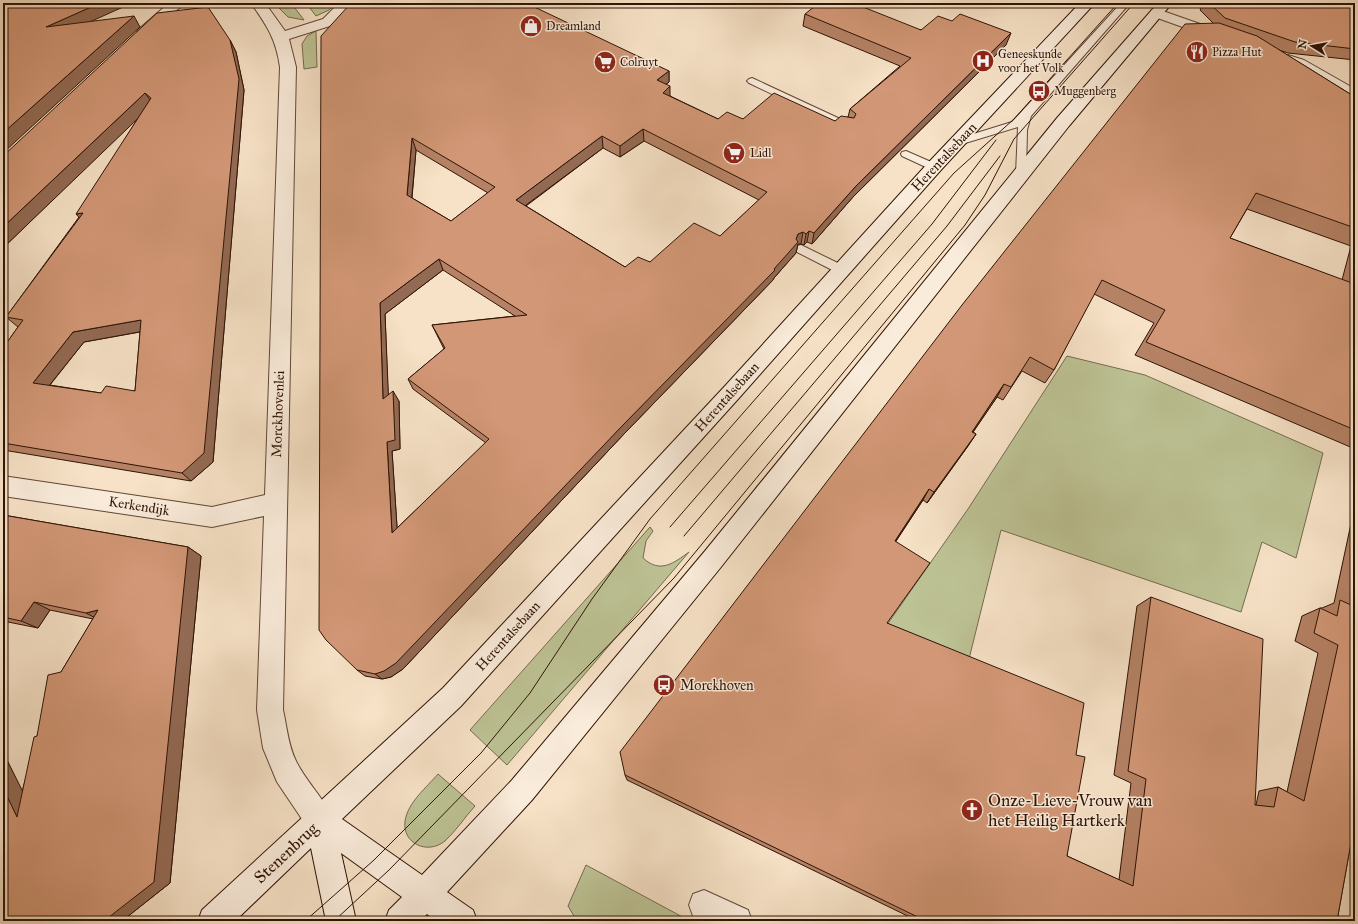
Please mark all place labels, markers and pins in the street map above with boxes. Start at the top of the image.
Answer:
shop icon: Dreamland [518,13,544,39]
place label: Dreamland [546,19,601,33]
restaurant icon: Pizza Hut [1184,39,1210,65]
place label: Pizza Hut [1212,45,1263,59]
place label: Geneeskunde voor het Volk [997,47,1064,75]
hospital icon: Geneeskunde voor het Volk [970,48,996,74]
supermarket icon: Colruyt [592,49,618,75]
place label: Colruyt [620,55,659,69]
bus stop icon: Muggenberg [1026,78,1052,104]
place label: Muggenberg [1054,84,1117,99]
supermarket icon: Lidl [721,140,747,166]
place label: Lidl [750,146,772,160]
bus stop icon: Morckhoven [651,672,677,698]
place label: Morckhoven [680,677,754,694]
place label: Onze-Lieve-Vrouw van het Heilig Hartkerk [988,790,1152,831]
church icon: Onze-Lieve-Vrouw van het Heilig Hartkerk [959,797,985,823]

